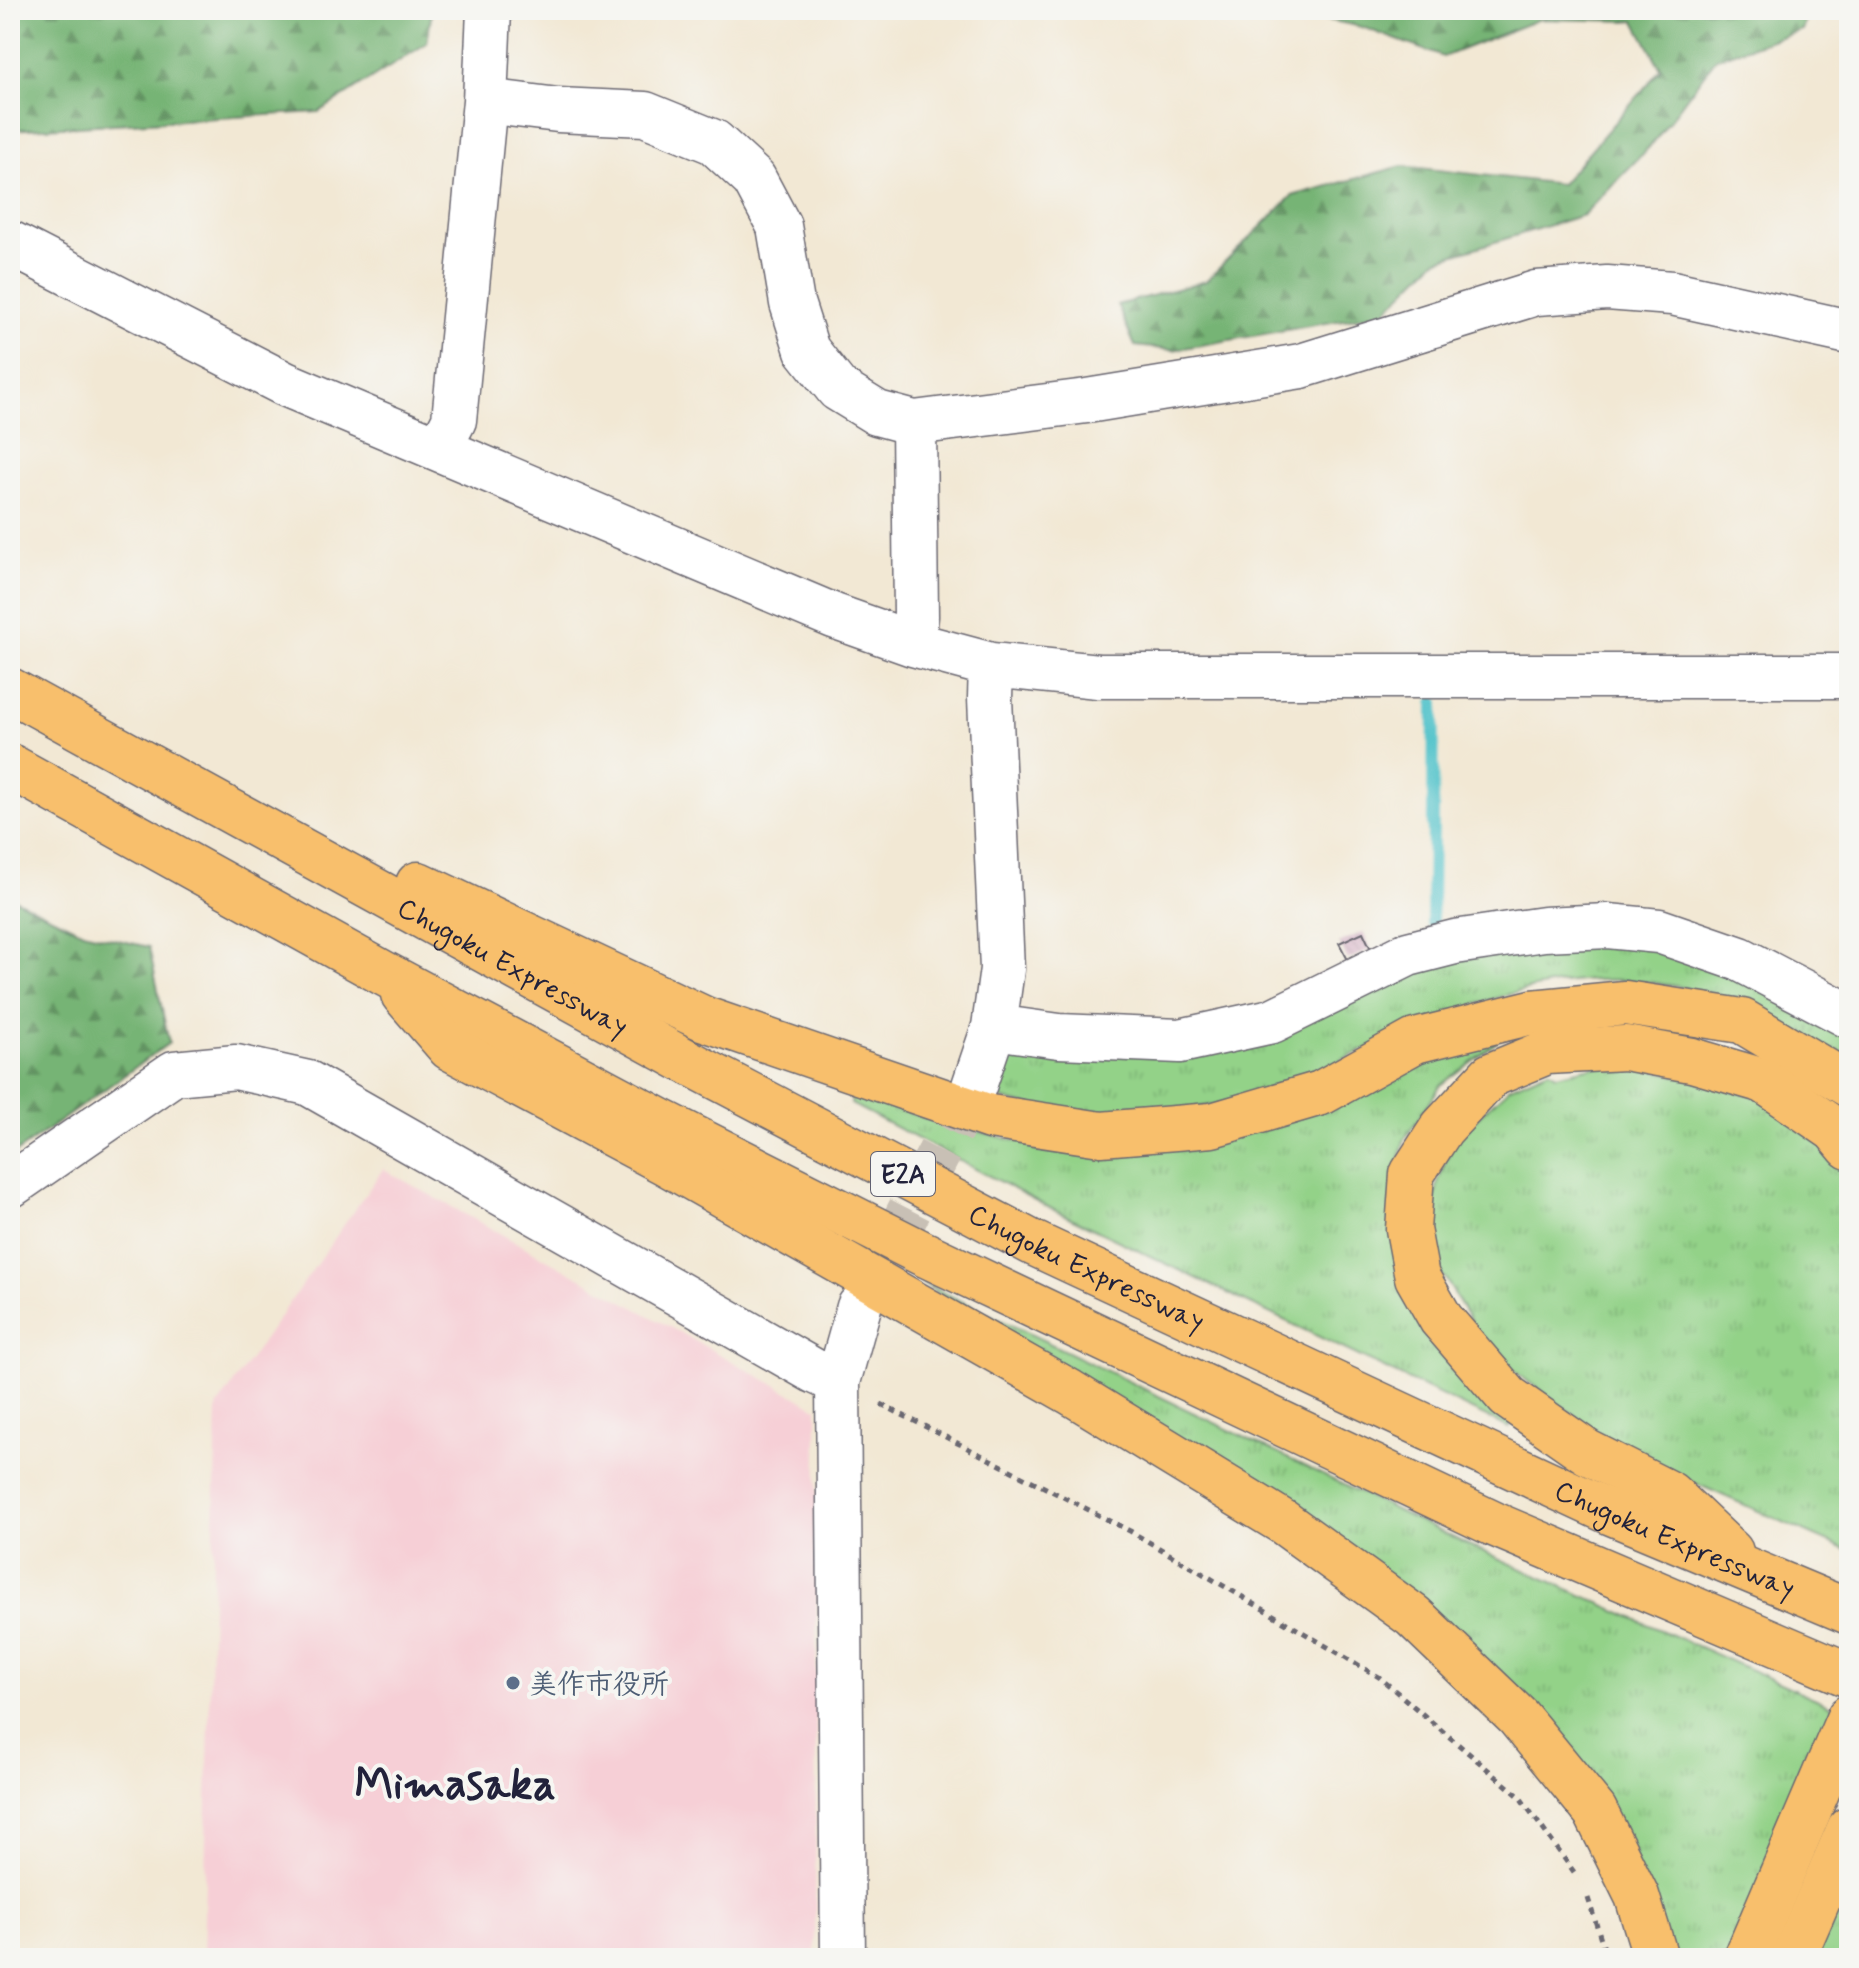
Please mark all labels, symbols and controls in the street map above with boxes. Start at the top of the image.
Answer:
street label: Chugoku Expressway [390,890,634,1047]
road number: E2A [871,1152,935,1196]
street label: Chugoku Expressway [961,1196,1210,1341]
street label: Chugoku Expressway [1548,1473,1800,1608]
place label: 美作市役所 [529,1667,669,1704]
marker: 美作市役所 [504,1674,522,1692]
district label: Mimasaka [354,1757,556,1815]

